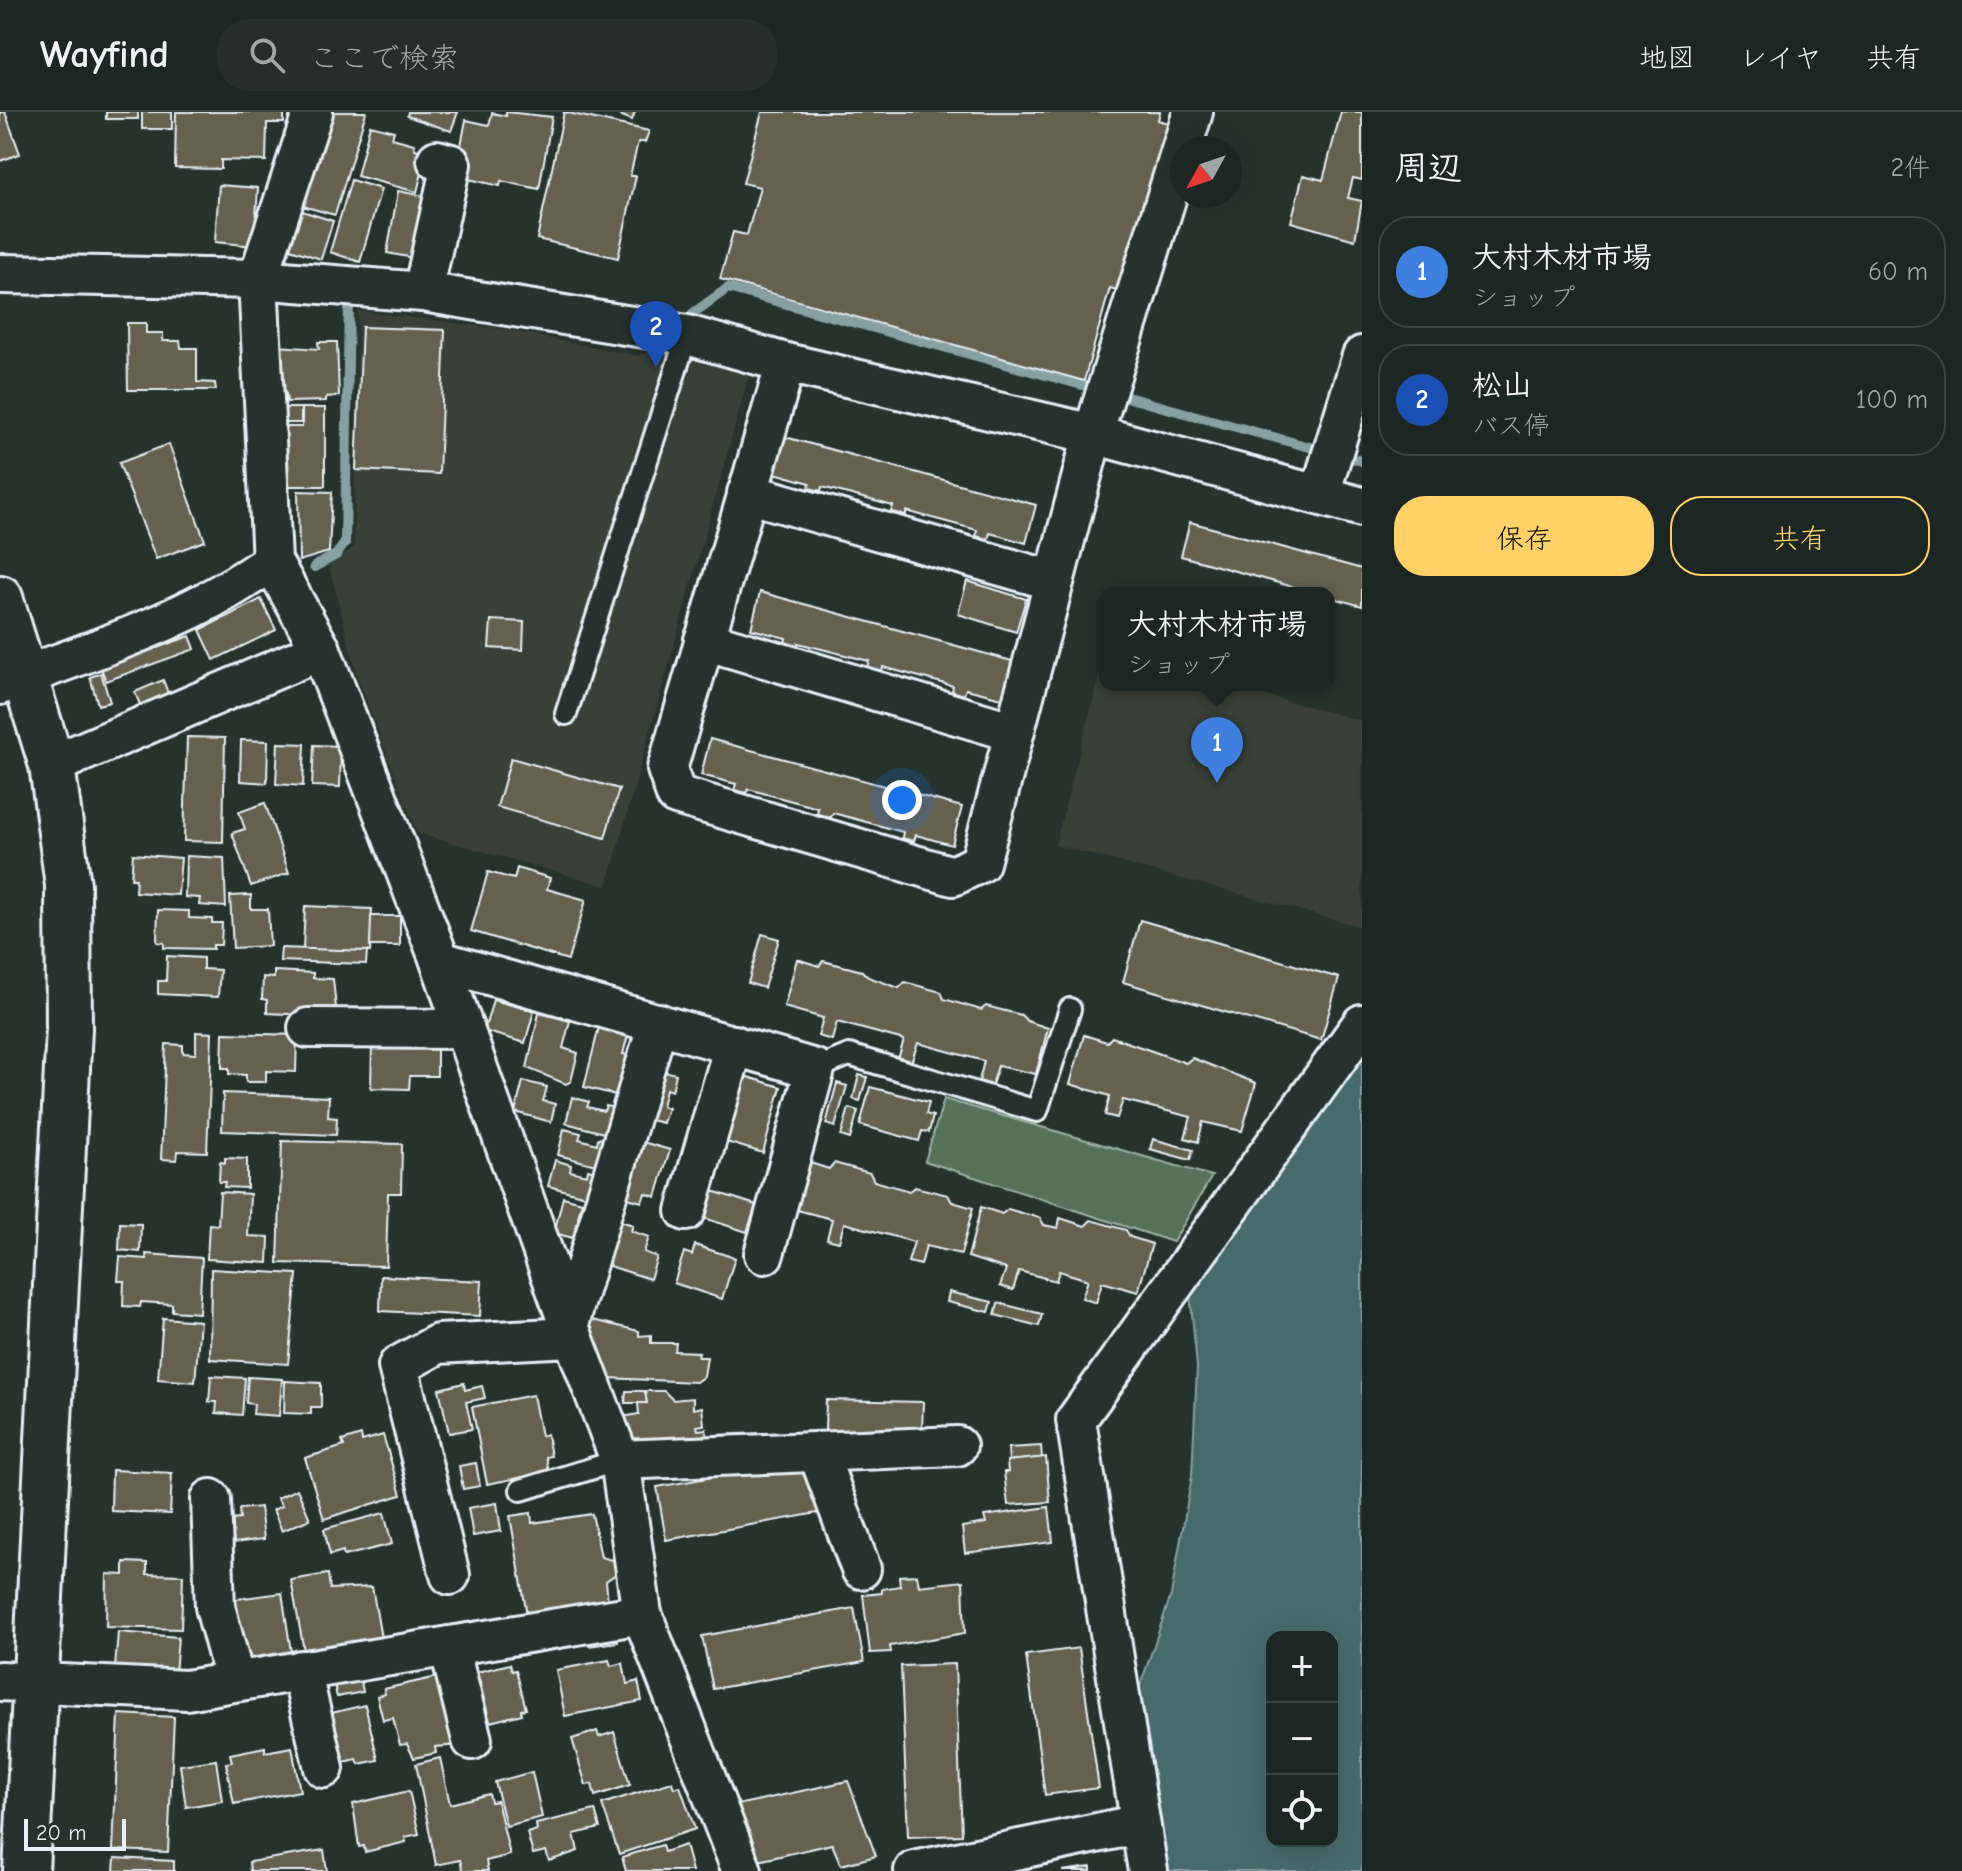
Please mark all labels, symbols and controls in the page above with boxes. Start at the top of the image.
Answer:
search box [217,19,777,91]
text: Wayfind [40,33,169,77]
icon: search [245,33,289,77]
text: ここで検索 [309,41,459,76]
text: 地図 [1639,42,1695,74]
text: レイヤ [1739,42,1822,74]
text: 共有 [1866,42,1922,74]
north arrow [1170,136,1242,208]
text: 周辺 [1394,148,1462,188]
text: 2件 [1890,153,1930,183]
text: 大村木材市場 [1472,240,1652,275]
text: 1 [1417,257,1427,287]
text: 60 m [1868,257,1928,287]
text: ショップ [1472,283,1575,313]
pin: 2 [630,301,682,367]
text: 松山 [1472,368,1532,403]
text: 2 [1416,385,1428,415]
text: 100 m [1856,385,1928,415]
text: バス停 [1472,411,1550,441]
button: 保存 [1394,496,1654,576]
button: 共有 [1670,496,1930,576]
popup [1099,587,1335,691]
text: 大村木材市場 [1127,607,1307,642]
text: ショップ [1127,650,1230,680]
pin: 1 [1191,717,1243,783]
your location [882,780,922,820]
map controls [1266,1631,1338,1847]
button: + [1266,1631,1338,1703]
button: − [1266,1703,1338,1775]
button: locate [1266,1775,1338,1847]
scale bar [24,1815,126,1851]
text: 20 m [36,1820,86,1846]

